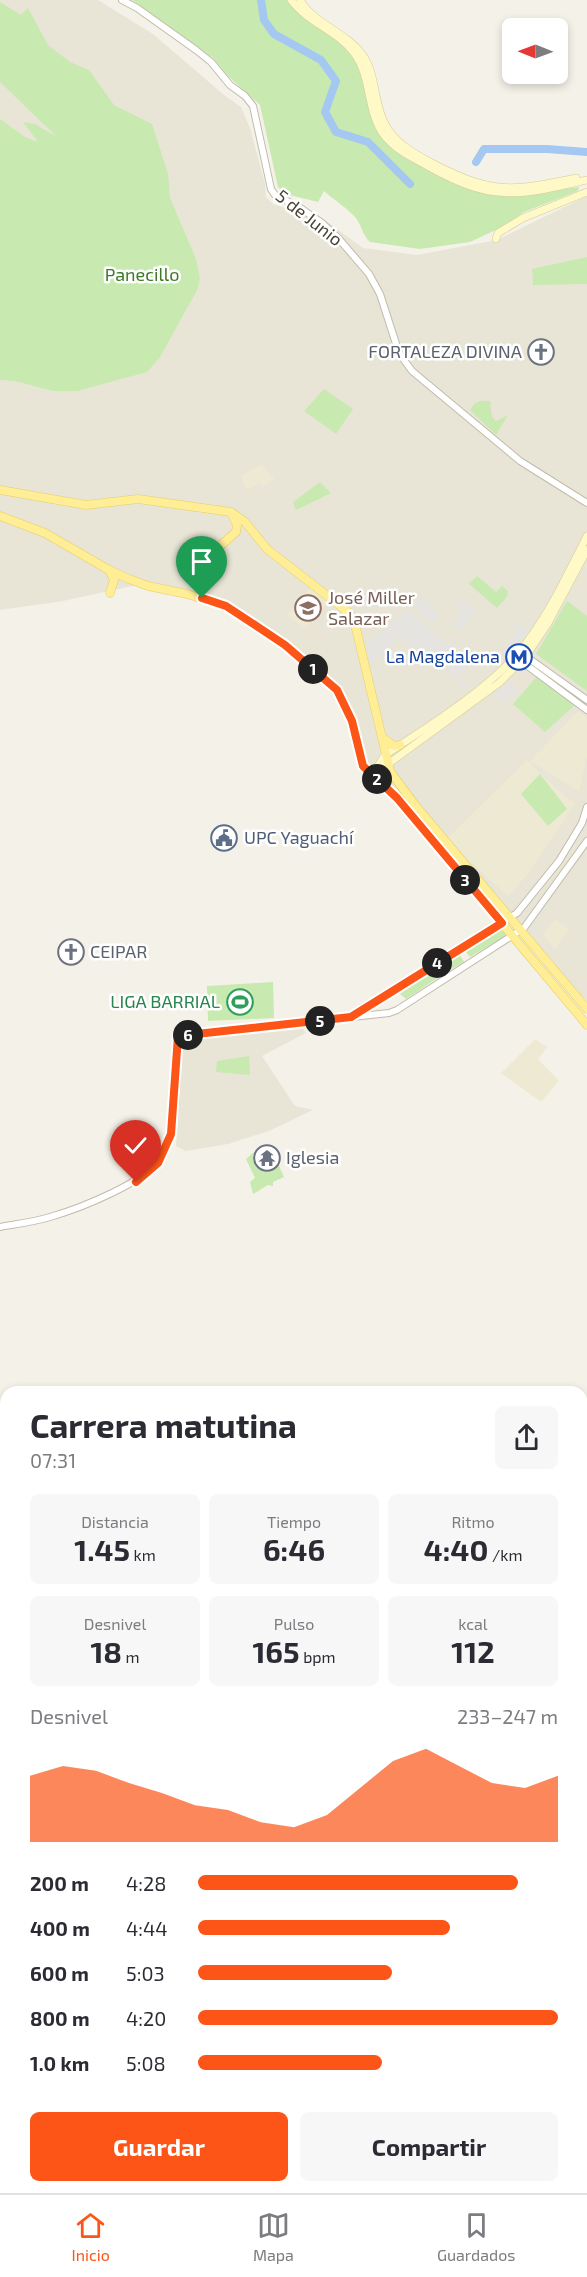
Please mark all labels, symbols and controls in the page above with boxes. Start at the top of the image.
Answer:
north arrow [502,18,568,84]
map controls [502,18,568,84]
street label: 5 de Junio [272,184,347,250]
park label: Panecillo [105,263,179,285]
church icon: FORTALEZA DIVINA [526,337,556,367]
place label: FORTALEZA DIVINA [368,340,523,362]
pin [176,536,227,598]
icon: arrive [185,545,218,578]
place label: José Miller Salazar [328,586,415,629]
school or university icon: José Miller Salazar [293,593,323,623]
metro station icon: La Magdalena [504,642,534,672]
place label: La Magdalena [386,645,500,667]
pin: 1 [298,654,328,684]
text: 1 [310,659,316,678]
pin: 2 [362,764,392,794]
text: 2 [372,769,382,788]
public building icon: UPC Yaguachí [209,823,239,853]
place label: UPC Yaguachí [244,826,354,848]
pin: 3 [450,865,480,895]
text: 3 [460,870,470,889]
church icon: CEIPAR [56,937,86,967]
place label: CEIPAR [90,940,147,962]
pin: 4 [422,948,452,978]
text: 4 [432,953,442,972]
sports icon: LIGA BARRIAL [225,987,255,1017]
place label: LIGA BARRIAL [110,990,220,1012]
pin: 5 [305,1006,335,1036]
text: 5 [316,1011,324,1030]
pin: 6 [173,1020,203,1050]
text: 6 [183,1025,193,1044]
pin [110,1120,161,1182]
icon: check [119,1129,152,1162]
temple icon: Iglesia [252,1143,282,1173]
place label: Iglesia [286,1146,339,1168]
text: Carrera matutina [30,1405,297,1445]
button: share [495,1406,558,1469]
text: 07:31 [30,1448,76,1472]
text: Distancia [81,1512,149,1531]
text: Tiempo [267,1512,321,1531]
text: Ritmo [451,1512,495,1531]
text: 1.45 [74,1531,130,1567]
text: 6:46 [263,1531,325,1567]
text: 4:40 [424,1531,488,1567]
text: km [130,1545,156,1564]
text: /km [488,1545,522,1564]
text: Desnivel [84,1614,146,1633]
text: Pulso [274,1614,314,1633]
text: kcal [458,1614,488,1633]
text: 18 [90,1633,122,1669]
text: 165 [252,1633,300,1669]
text: 112 [451,1633,495,1669]
text: m [122,1647,140,1666]
text: bpm [300,1647,336,1666]
text: Desnivel [30,1704,108,1728]
text: 233–247 m [457,1704,558,1728]
text: 200 m [30,1871,89,1895]
text: 4:28 [126,1871,166,1895]
text: 400 m [30,1916,90,1940]
text: 4:44 [126,1916,168,1940]
text: 600 m [30,1961,89,1985]
text: 5:03 [126,1961,165,1985]
text: 800 m [30,2006,90,2030]
text: 4:20 [126,2006,166,2030]
text: 1.0 km [30,2051,89,2075]
text: 5:08 [126,2051,166,2075]
button: Guardar [30,2112,288,2181]
button: Compartir [300,2112,558,2181]
tab: Inicio [72,2209,110,2264]
tab: Mapa [253,2209,294,2264]
tab: Guardados [437,2209,515,2264]

